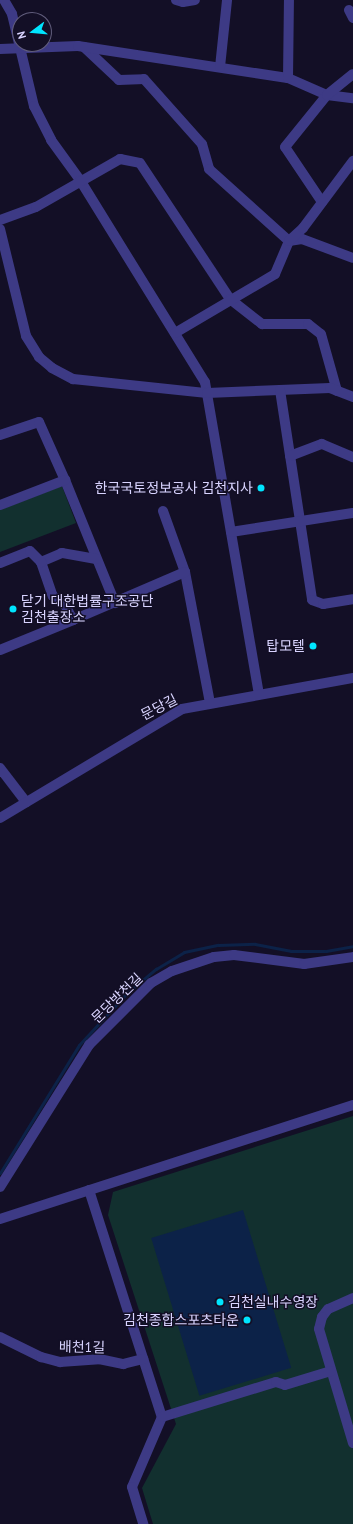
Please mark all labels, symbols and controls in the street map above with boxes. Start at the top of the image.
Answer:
north arrow [12,12,52,52]
text: N [14,30,29,40]
place label: 한국국토정보공사 김천지사 [95,480,253,496]
marker: 한국국토정보공사 김천지사 [256,483,266,493]
place label: 닫기 대한법률구조공단 김천출장소 [21,593,154,626]
marker: 닫기 대한법률구조공단 김천출장소 [8,604,18,614]
place label: 탑모텔 [266,638,305,654]
marker: 탑모텔 [308,641,318,651]
street label: 문당길 [138,691,180,723]
street label: 문당방천길 [88,970,146,1026]
place label: 김천실내수영장 [228,1294,318,1310]
marker: 김천실내수영장 [215,1297,225,1307]
place label: 김천종합스포츠타운 [123,1312,239,1328]
marker: 김천종합스포츠타운 [242,1315,252,1325]
street label: 배천1길 [59,1338,105,1356]

